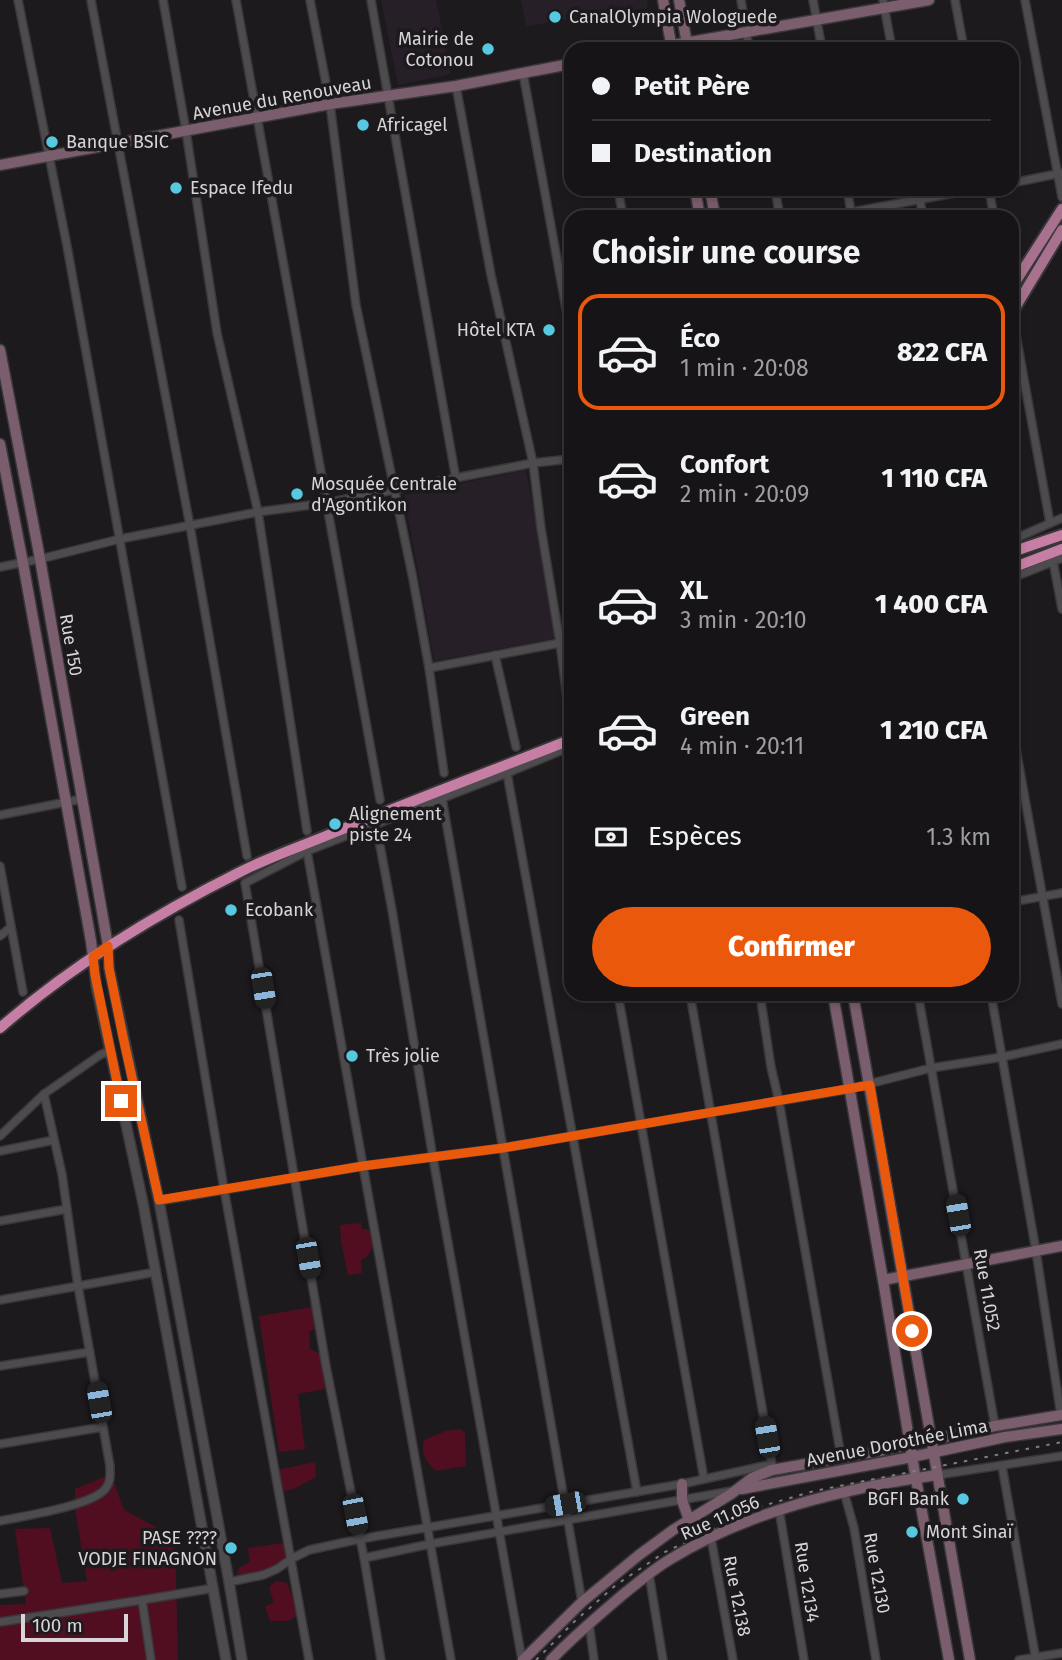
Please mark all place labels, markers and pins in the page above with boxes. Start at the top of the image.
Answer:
place label: CanalOlympia Wologuede [569,6,777,28]
marker: CanalOlympia Wologuede [547,9,563,25]
place label: Mairie de Cotonou [398,28,474,71]
marker: Mairie de Cotonou [480,41,496,57]
place label: Africagel [377,114,448,136]
marker: Africagel [355,117,371,133]
place label: Banque BSIC [66,131,169,153]
marker: Banque BSIC [44,134,60,150]
place label: Espace Ifedu [190,177,293,199]
marker: Espace Ifedu [168,180,184,196]
place label: Hôtel KTA [457,319,536,341]
marker: Hôtel KTA [541,322,557,338]
place label: Mosquée Centrale d'Agontikon [311,473,457,516]
marker: Mosquée Centrale d'Agontikon [289,486,305,502]
place label: Alignement piste 24 [349,803,442,846]
marker: Alignement piste 24 [327,816,343,832]
place label: Ecobank [245,899,314,921]
marker: Ecobank [223,902,239,918]
place label: Très jolie [366,1045,440,1067]
marker: Très jolie [344,1048,360,1064]
place label: BGFI Bank [867,1488,950,1510]
marker: BGFI Bank [955,1491,971,1507]
place label: Mont Sinaï [926,1521,1014,1543]
marker: Mont Sinaï [904,1524,920,1540]
place label: PASE ???? VODJE FINAGNON [78,1527,217,1570]
marker: PASE ???? VODJE FINAGNON [223,1540,239,1556]

